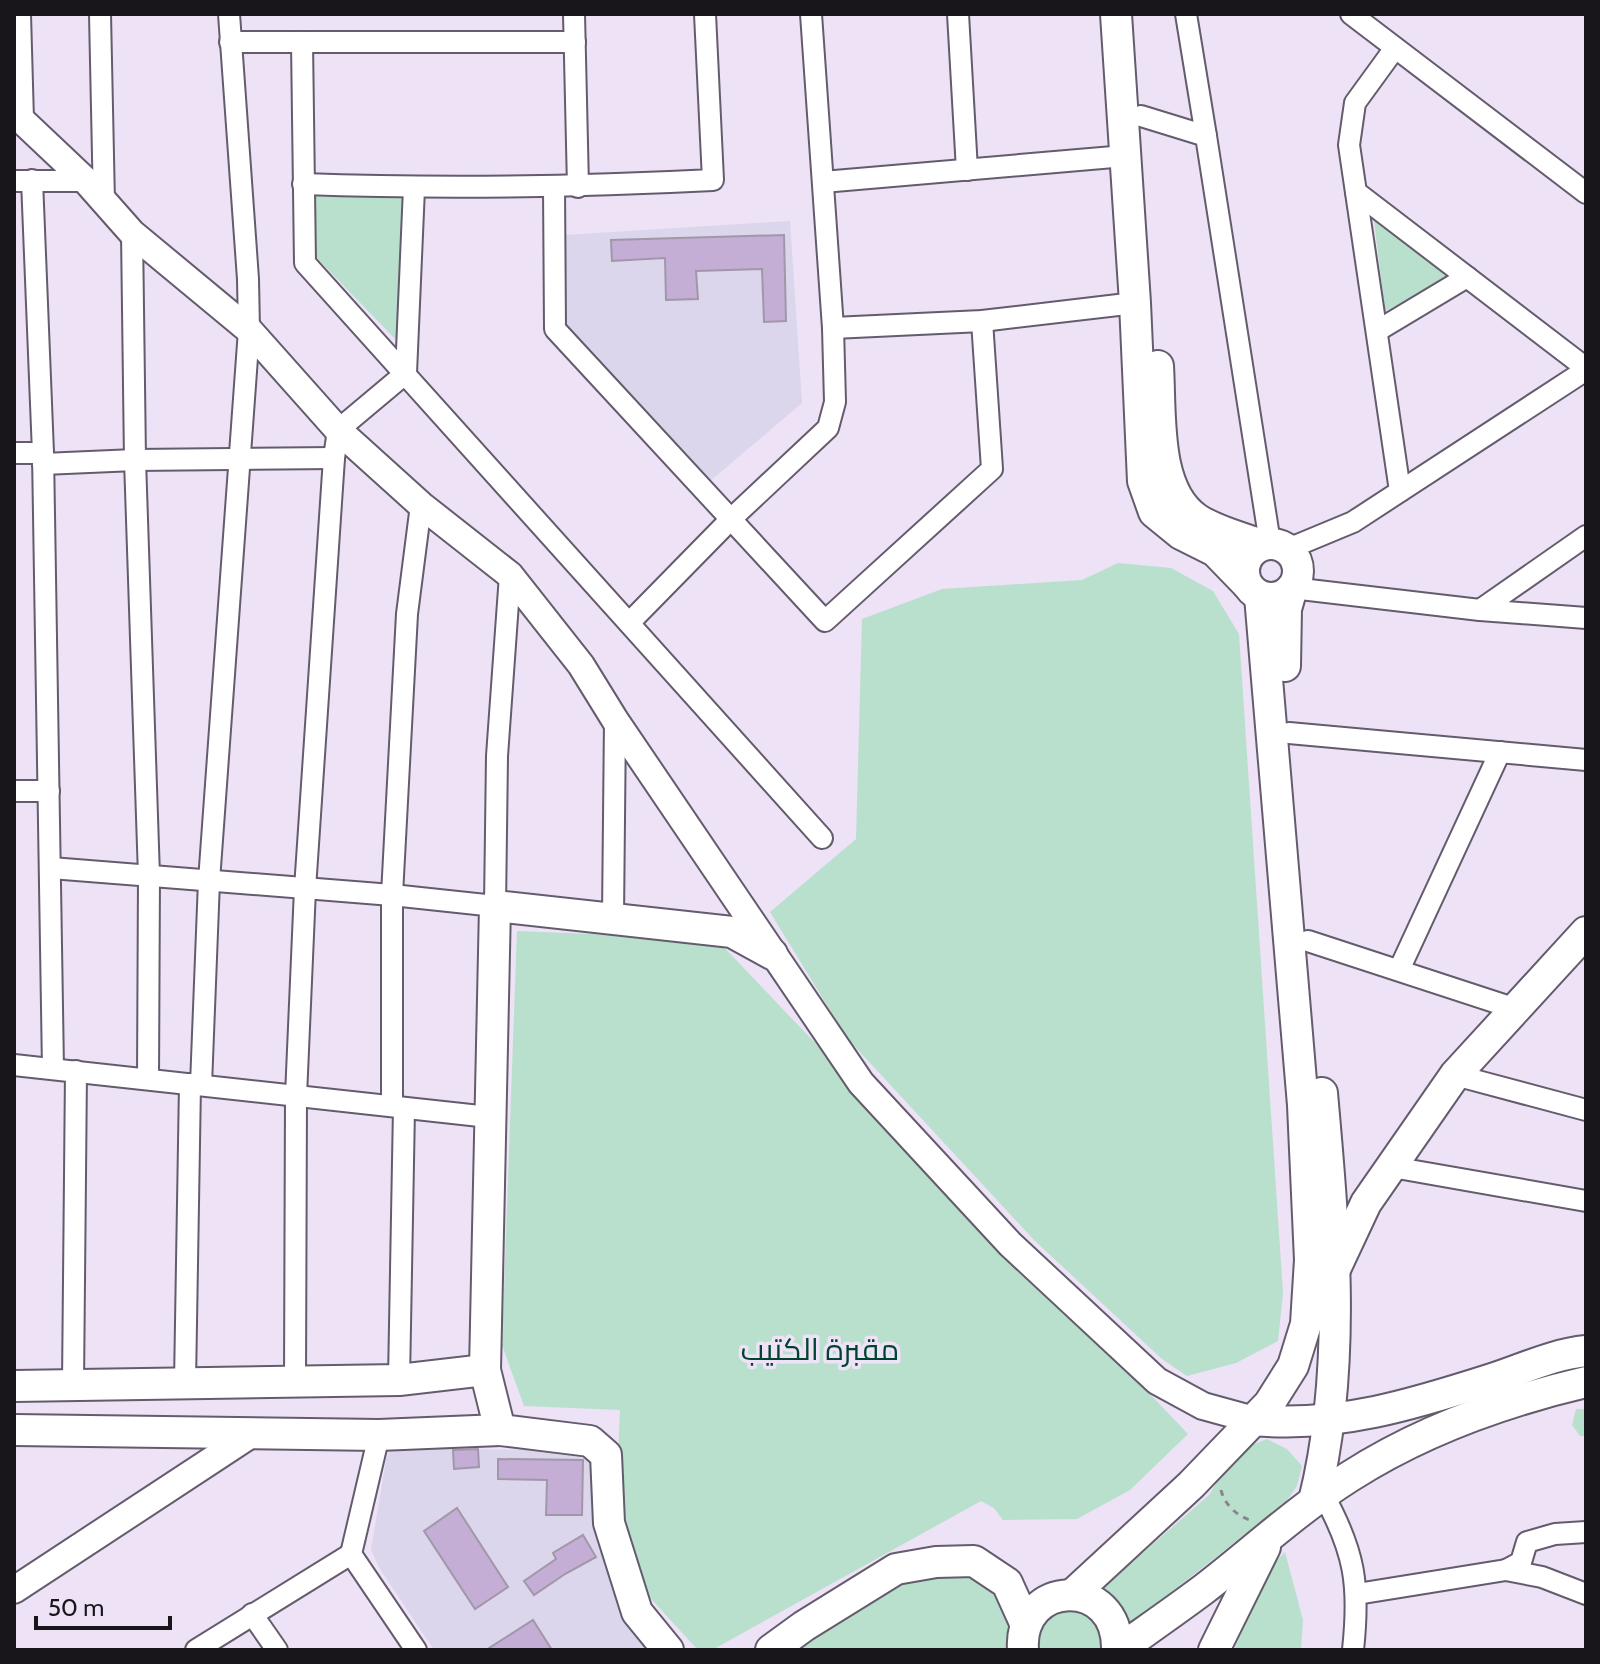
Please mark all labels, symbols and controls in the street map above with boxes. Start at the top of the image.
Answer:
park label: مقبرة الكتيب [741,1331,899,1368]
scale bar [36,1580,170,1630]
text: 50 m [48,1593,104,1622]

